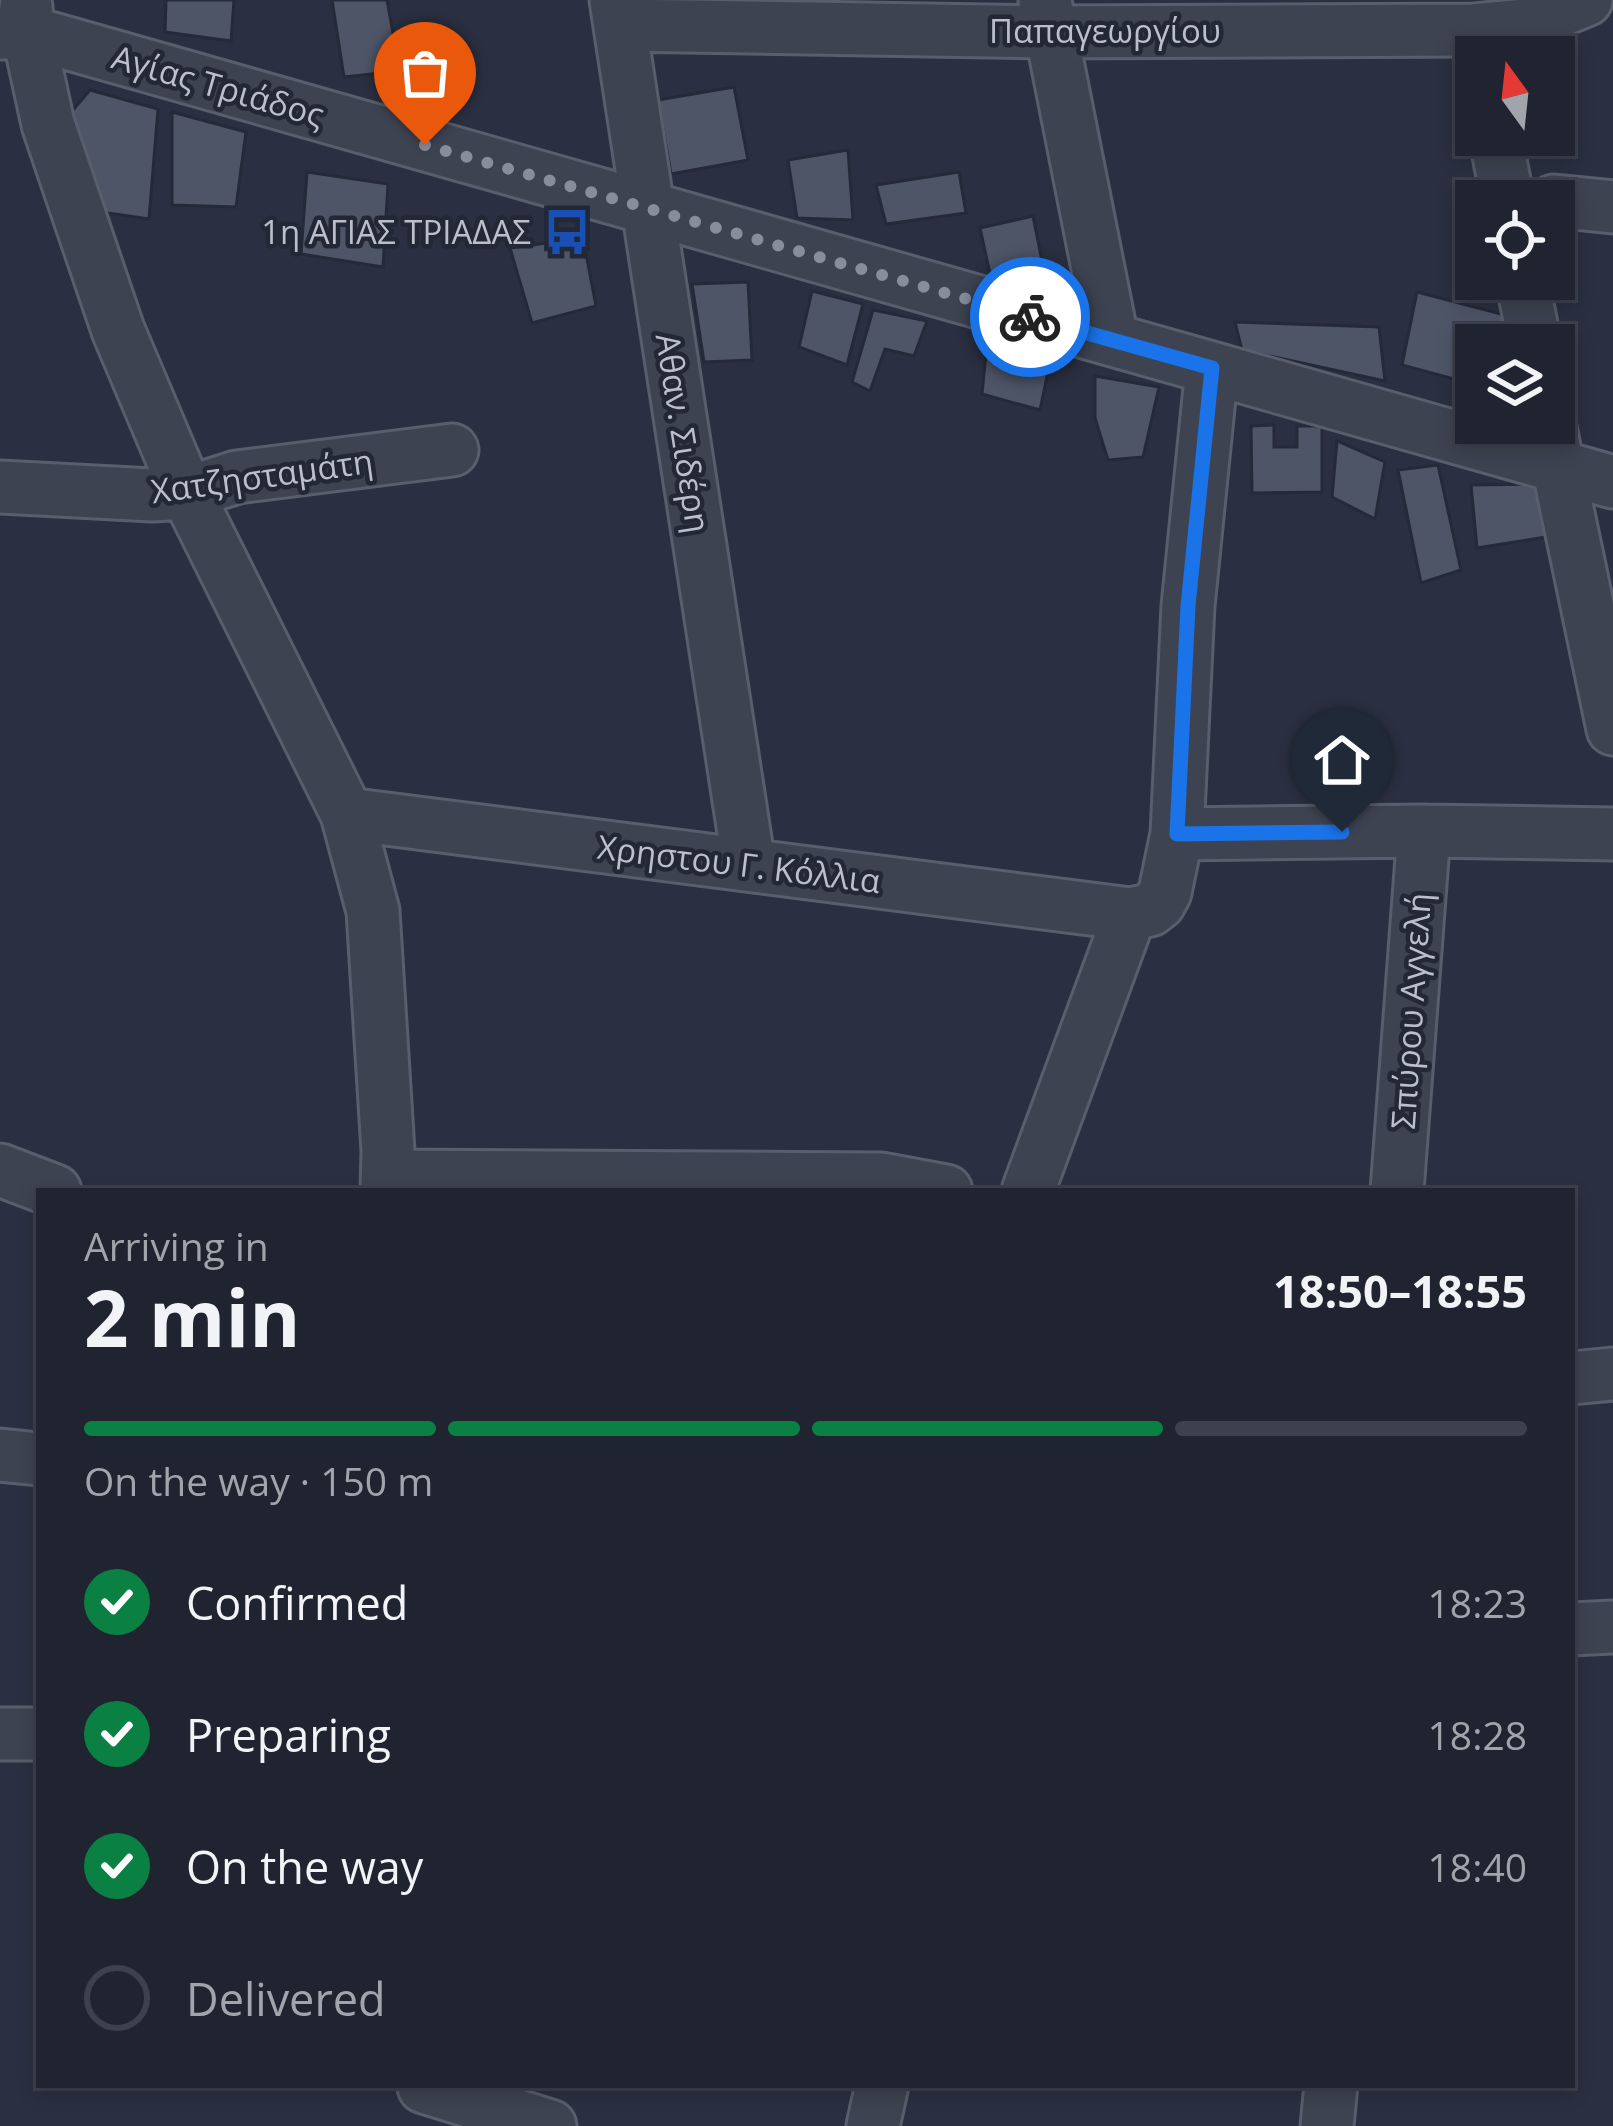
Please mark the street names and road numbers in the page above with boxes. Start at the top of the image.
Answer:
street label: Παπαγεωργίου [989,8,1221,53]
street label: Αγίας Τριάδος [107,34,329,137]
street label: Αθαν. Σιδέρη [646,330,721,536]
street label: Χατζησταμάτη [148,438,376,513]
street label: Χρηστου Γ. Κόλλια [595,824,883,903]
street label: Σπύρου Αγγελή [1380,891,1441,1131]

